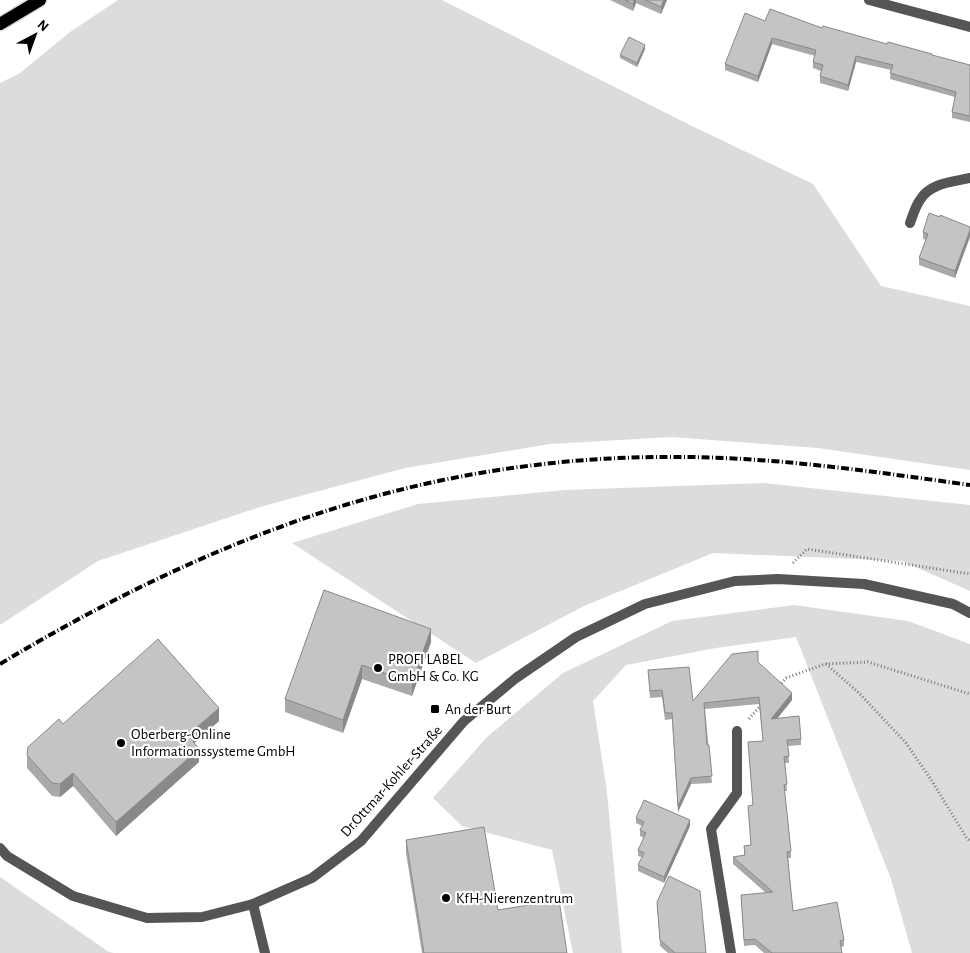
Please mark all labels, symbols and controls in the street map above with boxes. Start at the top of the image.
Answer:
north arrow [10,10,60,60]
text: N [35,17,51,34]
place label: PROFI LABEL GmbH & Co. KG [388,652,479,684]
marker: PROFI LABEL GmbH & Co. KG [372,662,384,674]
place label: An der Burt [445,702,511,717]
marker: An der Burt [429,703,441,715]
street label: Dr.Ottmar-Kohler-Straße [338,723,445,840]
place label: Oberberg-Online Informationssysteme GmbH [131,727,295,759]
marker: Oberberg-Online Informationssysteme GmbH [115,737,127,749]
place label: KfH-Nierenzentrum [456,891,573,906]
marker: KfH-Nierenzentrum [440,892,452,904]

